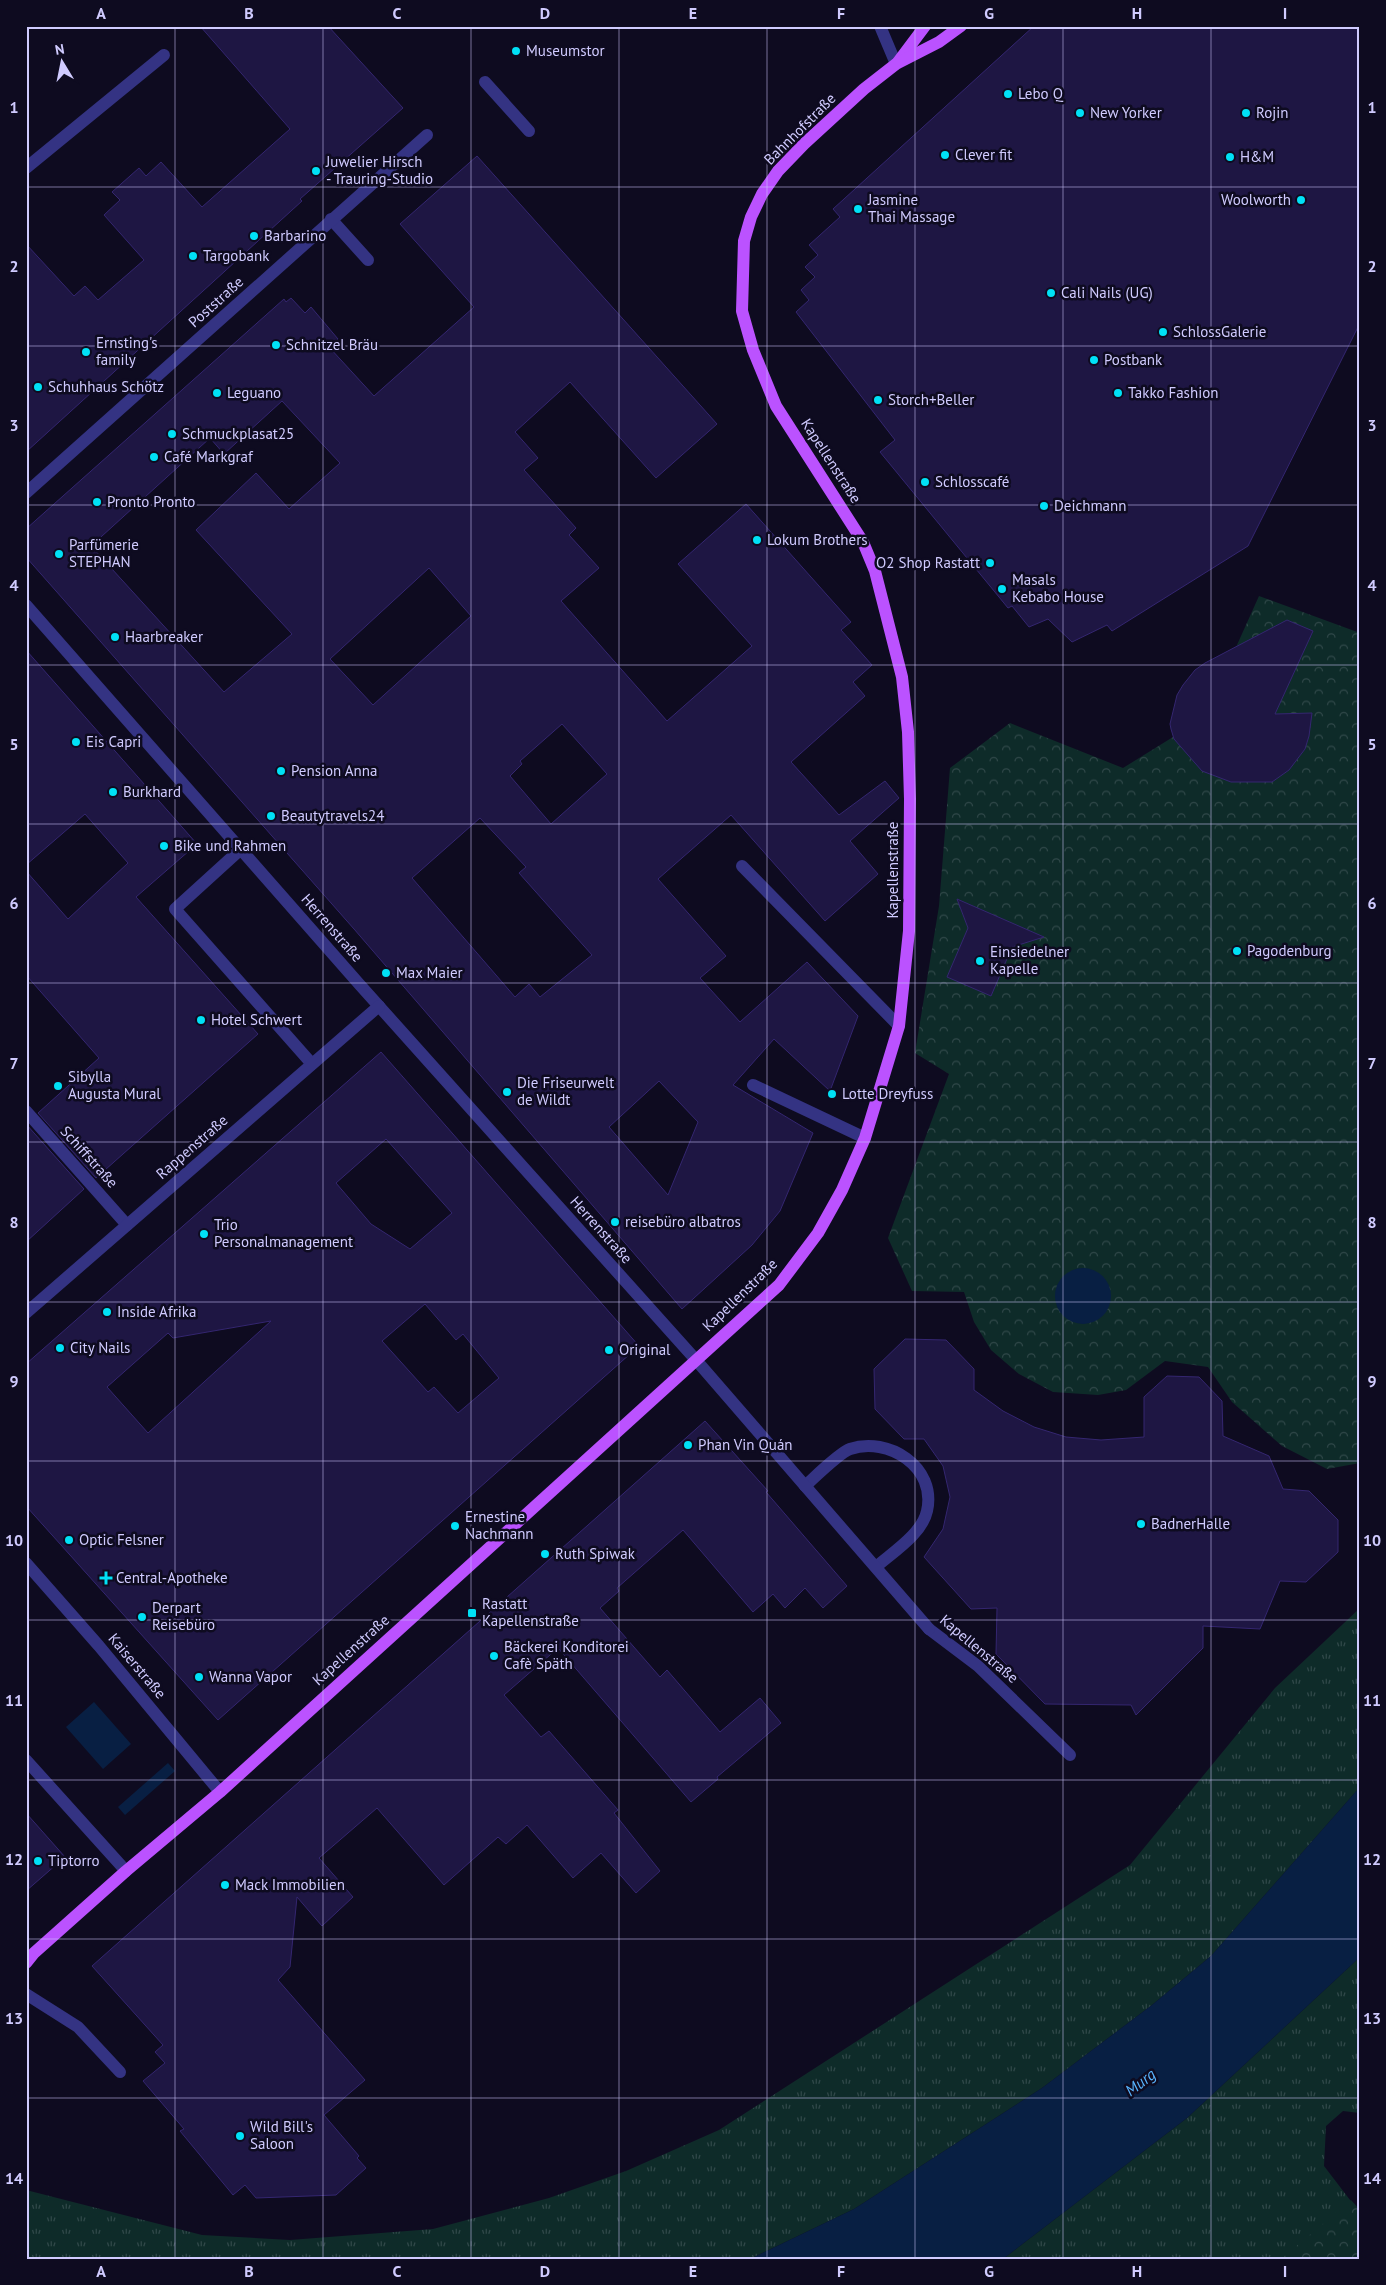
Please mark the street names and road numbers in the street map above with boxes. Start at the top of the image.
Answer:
street label: Bahnhofstraße [760,89,840,169]
street label: Poststraße [184,272,247,331]
street label: Kapellenstraße [797,415,866,507]
street label: Kapellenstraße [883,822,902,918]
street label: Herrenstraße [298,890,367,966]
street label: Rappenstraße [152,1110,231,1183]
street label: Schiffstraße [57,1122,122,1192]
street label: Herrenstraße [566,1192,637,1267]
street label: Kapellenstraße [698,1254,781,1335]
street label: Kapellenstraße [308,1610,393,1689]
street label: Kapellenstraße [936,1610,1023,1687]
street label: Kaiserstraße [104,1629,170,1702]

